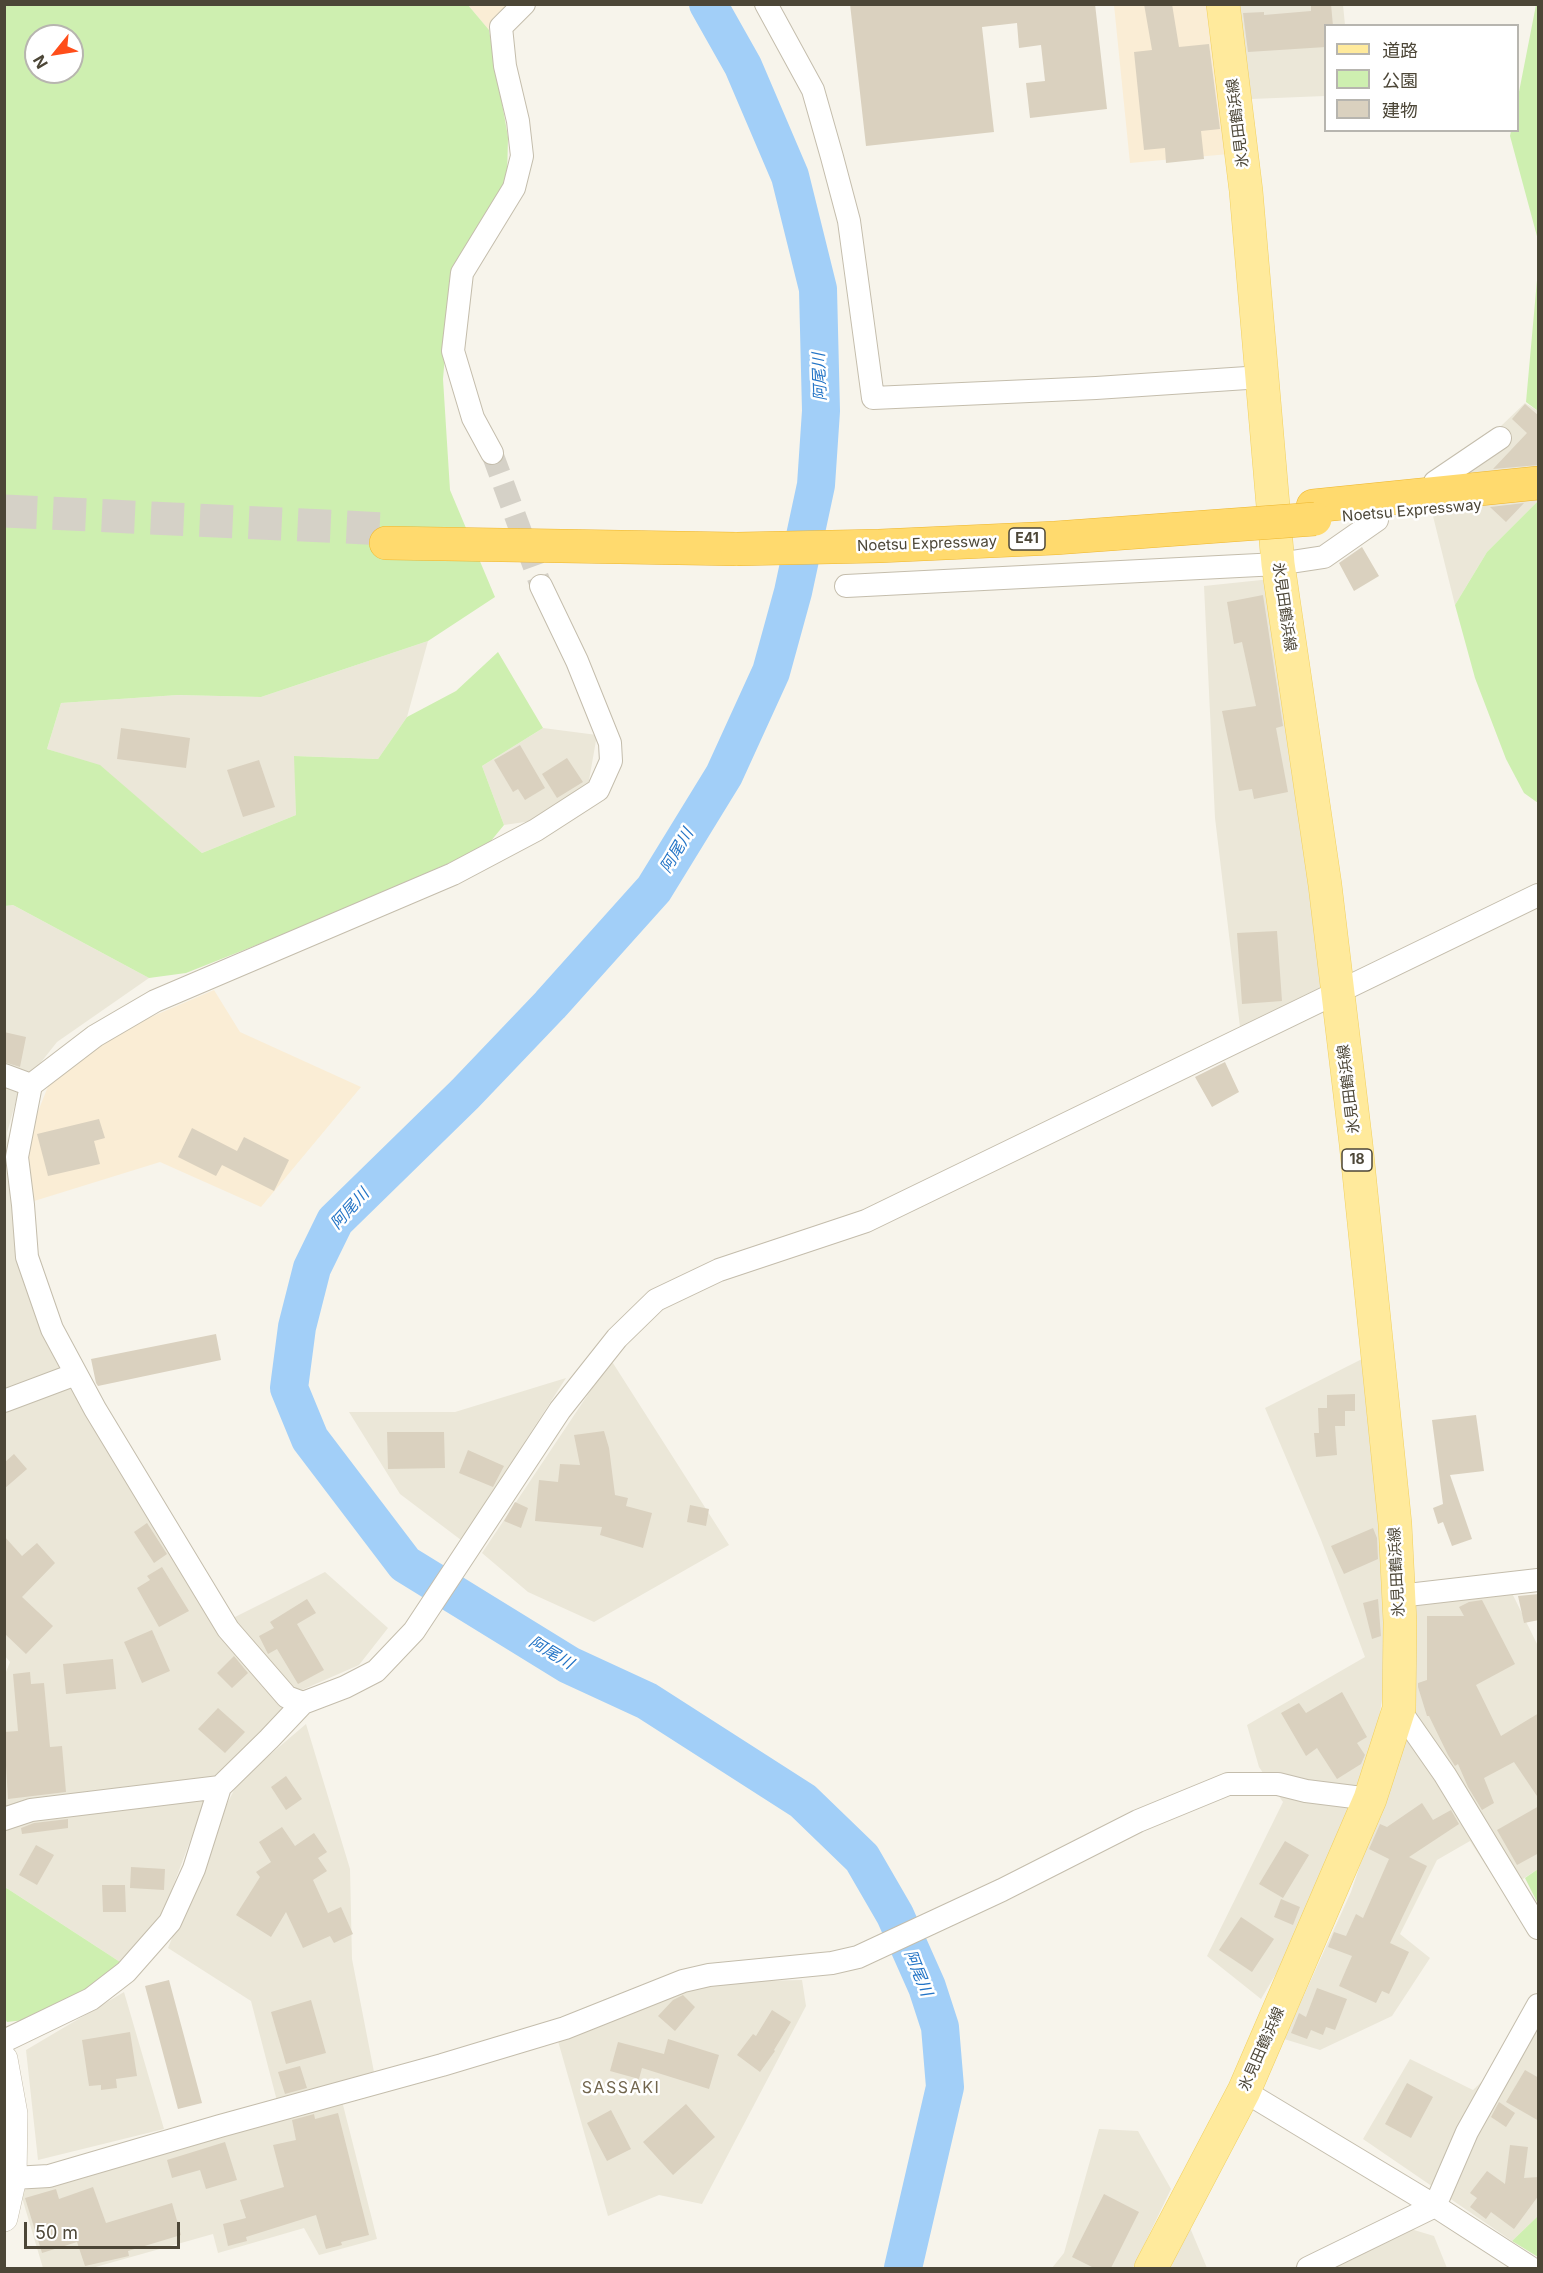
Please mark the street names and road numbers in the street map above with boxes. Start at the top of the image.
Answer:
street label: 氷見田鶴浜線 [1224,77,1252,169]
street label: Noetsu Expressway [1341,496,1483,526]
road number: E41 [1009,528,1045,550]
street label: Noetsu Expressway [857,533,997,555]
street label: 氷見田鶴浜線 [1269,561,1299,653]
street label: 氷見田鶴浜線 [1335,1043,1363,1135]
road number: 18 [1342,1149,1372,1171]
street label: 氷見田鶴浜線 [1386,1527,1408,1617]
street label: 氷見田鶴浜線 [1235,2004,1289,2094]

